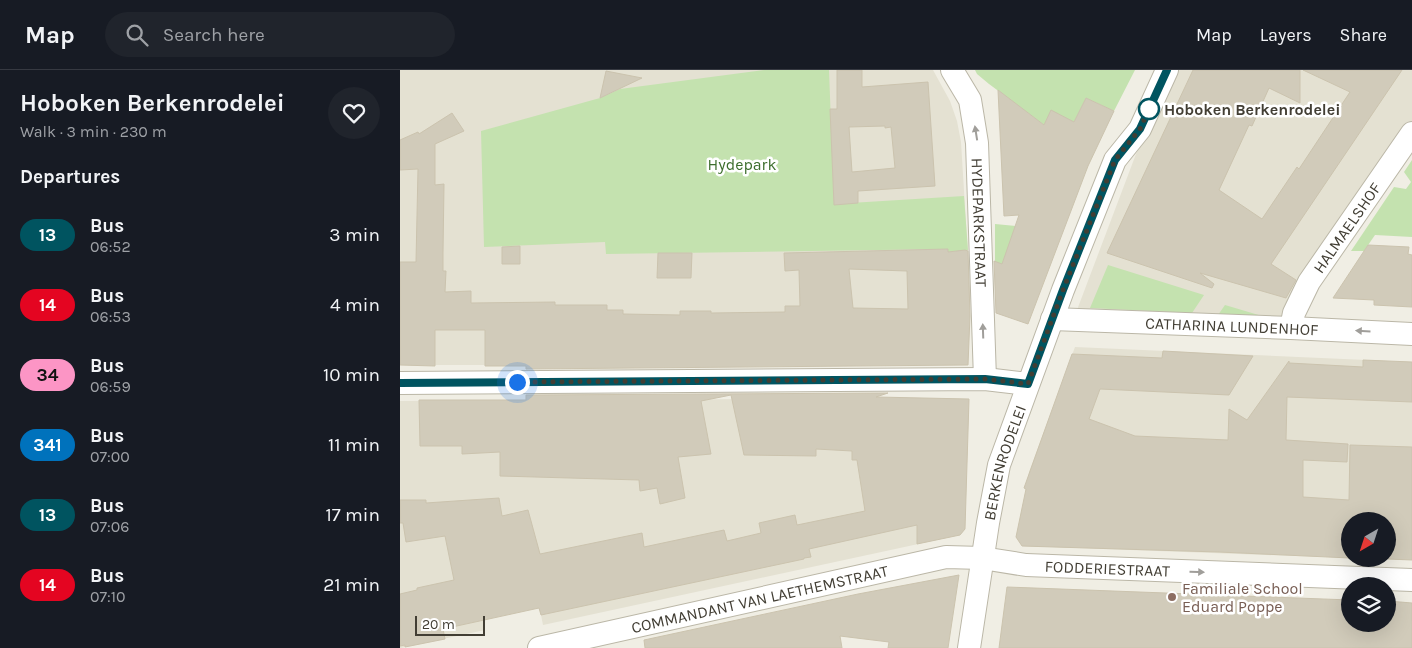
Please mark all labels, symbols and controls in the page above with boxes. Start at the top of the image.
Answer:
search box [105,12,455,57]
text: Map [25,21,75,49]
icon: search [123,21,151,49]
text: Search here [163,24,265,46]
text: Map [1196,24,1232,46]
text: Layers [1260,24,1312,46]
text: Share [1340,24,1387,46]
button: heart [328,87,380,139]
text: Hoboken Berkenrodelei [20,89,285,117]
marker: Hoboken Berkenrodelei [1138,98,1160,120]
place label: Hoboken Berkenrodelei [1164,100,1340,119]
text: Walk · 3 min · 230 m [20,122,167,141]
one-way arrow [971,125,979,141]
park label: Hydepark [708,155,776,174]
street label: HYDEPARKSTRAAT [968,157,991,287]
text: Departures [20,166,120,188]
street label: HALMAELSHOF [1309,179,1385,276]
text: Bus [90,215,124,237]
text: 13 [39,224,56,246]
text: 3 min [329,224,380,246]
text: 06:52 [90,237,131,256]
text: Bus [90,285,124,307]
text: 14 [39,294,56,316]
text: 4 min [330,294,380,316]
text: 06:53 [90,307,131,326]
street label: CATHARINA LUNDENHOF [1145,313,1319,339]
one-way arrow [979,322,987,338]
one-way arrow [1355,327,1371,335]
text: Bus [90,355,124,377]
text: 34 [37,364,58,386]
text: 10 min [323,364,380,386]
your location [505,370,530,395]
text: 06:59 [90,377,131,396]
street label: BERKENRODELEI [979,402,1030,522]
text: Bus [90,425,124,447]
text: 341 [33,434,62,456]
text: 11 min [328,434,380,456]
text: 07:00 [90,447,130,466]
text: Bus [90,495,124,517]
text: 13 [39,504,56,526]
text: 17 min [325,504,380,526]
north arrow [1341,512,1396,568]
map controls [1341,512,1396,632]
text: 07:06 [90,517,129,536]
street label: FODDERIESTRAAT [1044,556,1170,580]
street label: COMMANDANT VAN LAETHEMSTRAAT [629,561,890,637]
text: Bus [90,565,124,587]
one-way arrow [1189,568,1205,576]
text: 14 [39,574,56,596]
text: 21 min [323,574,380,596]
button: layers [1341,577,1396,632]
place label: Familiale School Eduard Poppe [1182,579,1303,616]
text: 07:10 [90,587,125,606]
marker: Familiale School Eduard Poppe [1166,591,1178,603]
scale bar [415,613,485,636]
text: 20 m [422,616,455,633]

